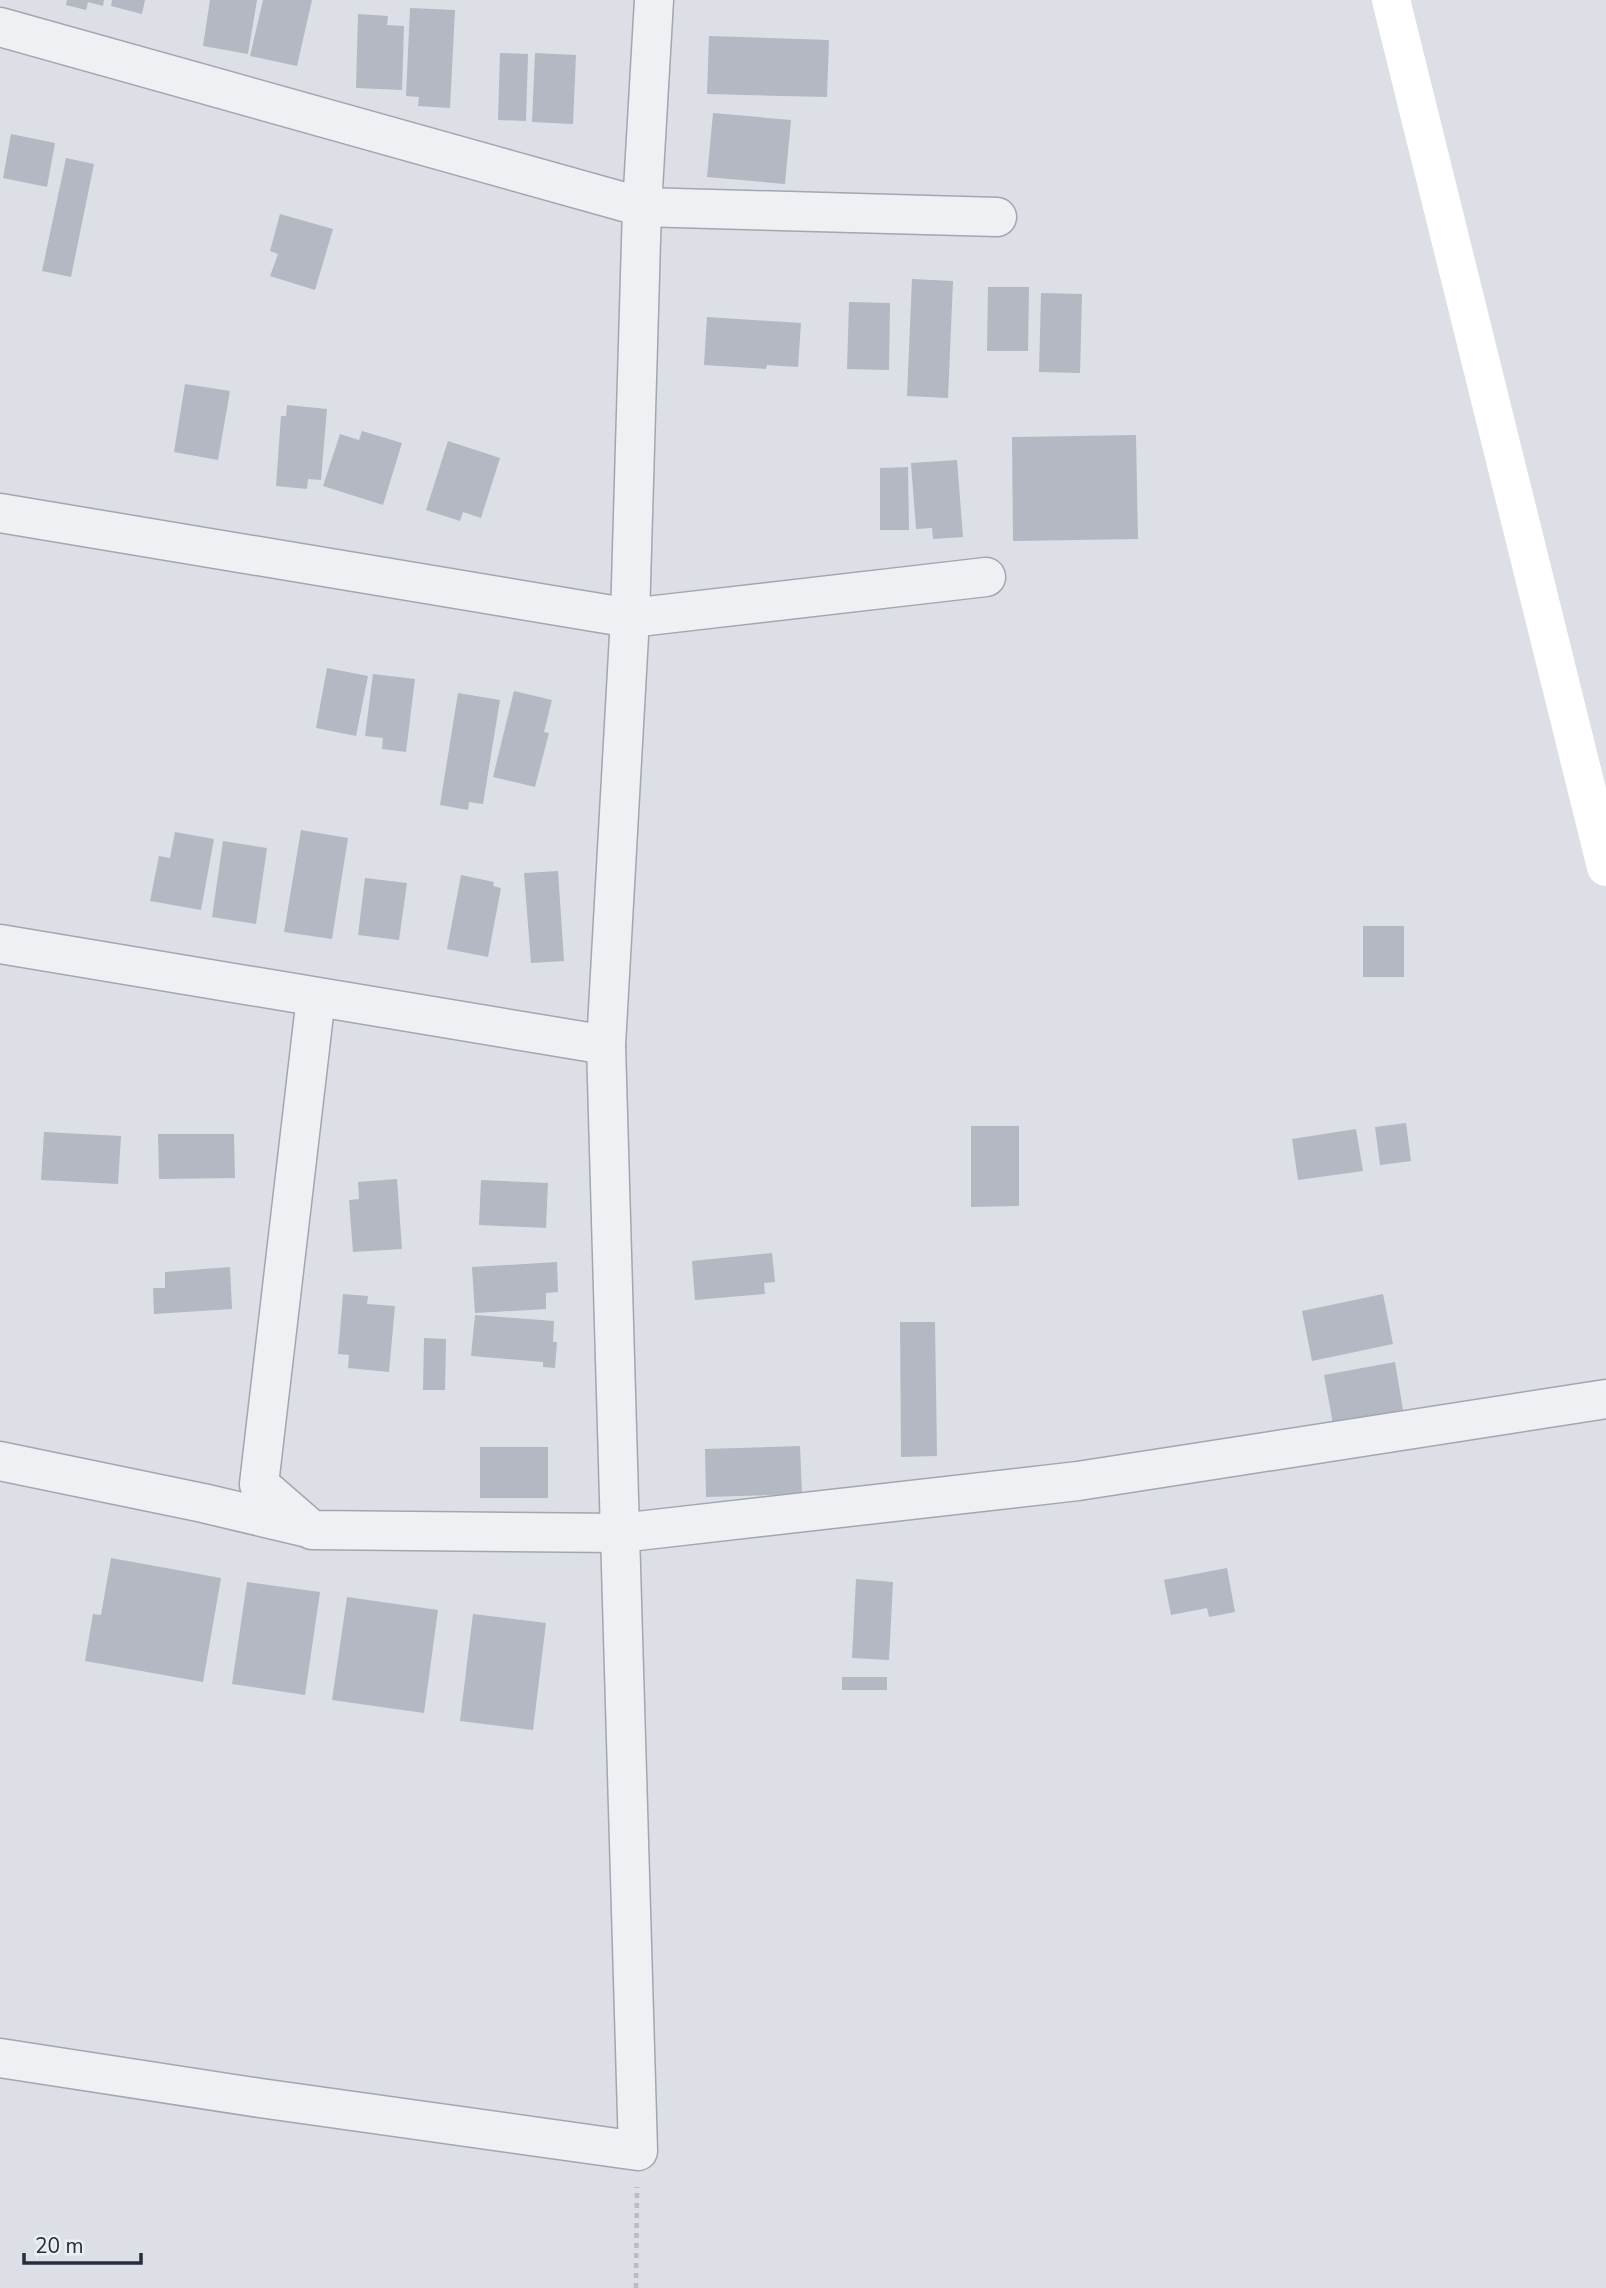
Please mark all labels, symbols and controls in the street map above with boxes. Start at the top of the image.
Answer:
scale bar [24,2222,142,2266]
text: 20 m [35,2232,84,2260]

